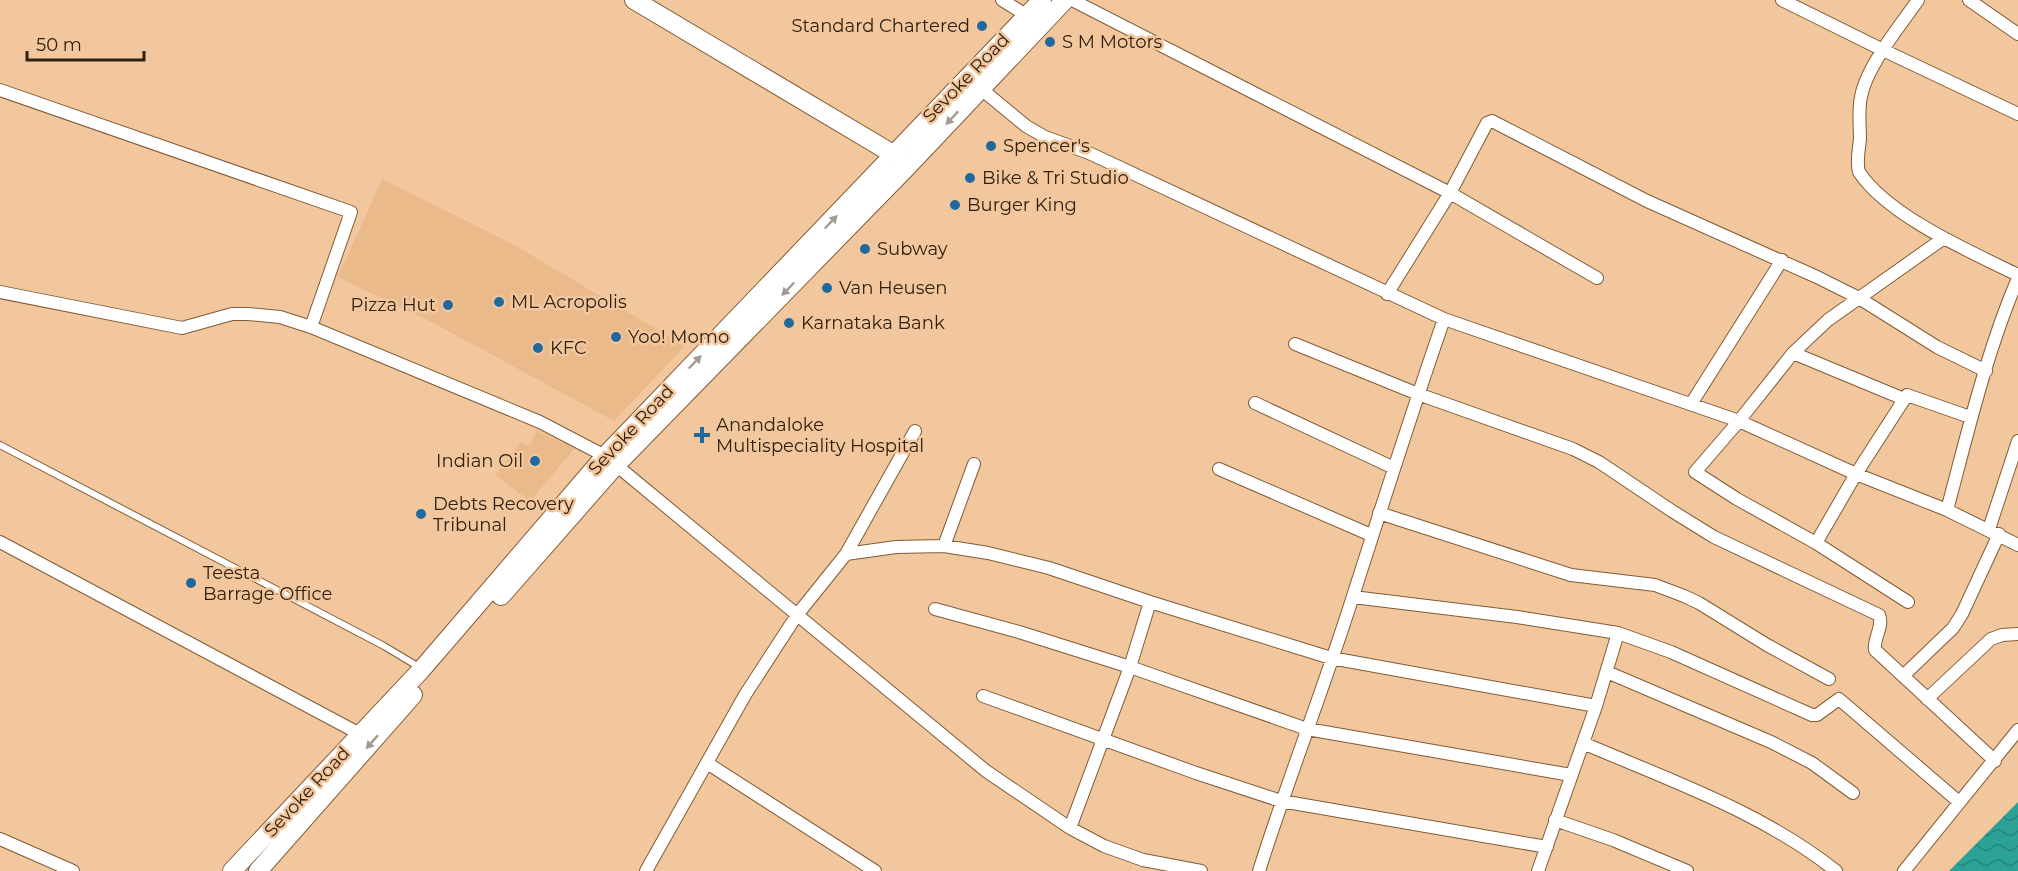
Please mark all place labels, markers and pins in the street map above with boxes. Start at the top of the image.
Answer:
place label: Standard Chartered [792,15,970,37]
marker: Standard Chartered [975,19,989,33]
place label: S M Motors [1062,31,1163,53]
marker: S M Motors [1043,35,1057,49]
place label: Spencer's [1003,135,1090,157]
marker: Spencer's [984,139,998,153]
place label: Bike & Tri Studio [982,167,1129,189]
marker: Bike & Tri Studio [963,171,977,185]
place label: Burger King [967,194,1077,216]
marker: Burger King [948,198,962,212]
place label: Subway [877,238,948,260]
marker: Subway [858,242,872,256]
place label: Van Heusen [839,277,948,299]
marker: Van Heusen [820,281,834,295]
place label: ML Acropolis [511,291,627,313]
place label: Pizza Hut [350,294,436,316]
marker: ML Acropolis [492,295,506,309]
marker: Pizza Hut [441,298,455,312]
place label: Karnataka Bank [801,312,945,334]
marker: Karnataka Bank [782,316,796,330]
place label: Yoo! Momo [628,326,729,348]
marker: Yoo! Momo [609,330,623,344]
place label: KFC [550,337,587,359]
marker: KFC [531,341,545,355]
place label: Anandaloke Multispeciality Hospital [716,414,924,457]
marker: Anandaloke Multispeciality Hospital [693,426,711,444]
place label: Indian Oil [436,450,523,472]
marker: Indian Oil [528,454,542,468]
place label: Debts Recovery Tribunal [433,493,574,536]
marker: Debts Recovery Tribunal [414,507,428,521]
place label: Teesta Barrage Office [203,562,332,605]
marker: Teesta Barrage Office [184,576,198,590]

